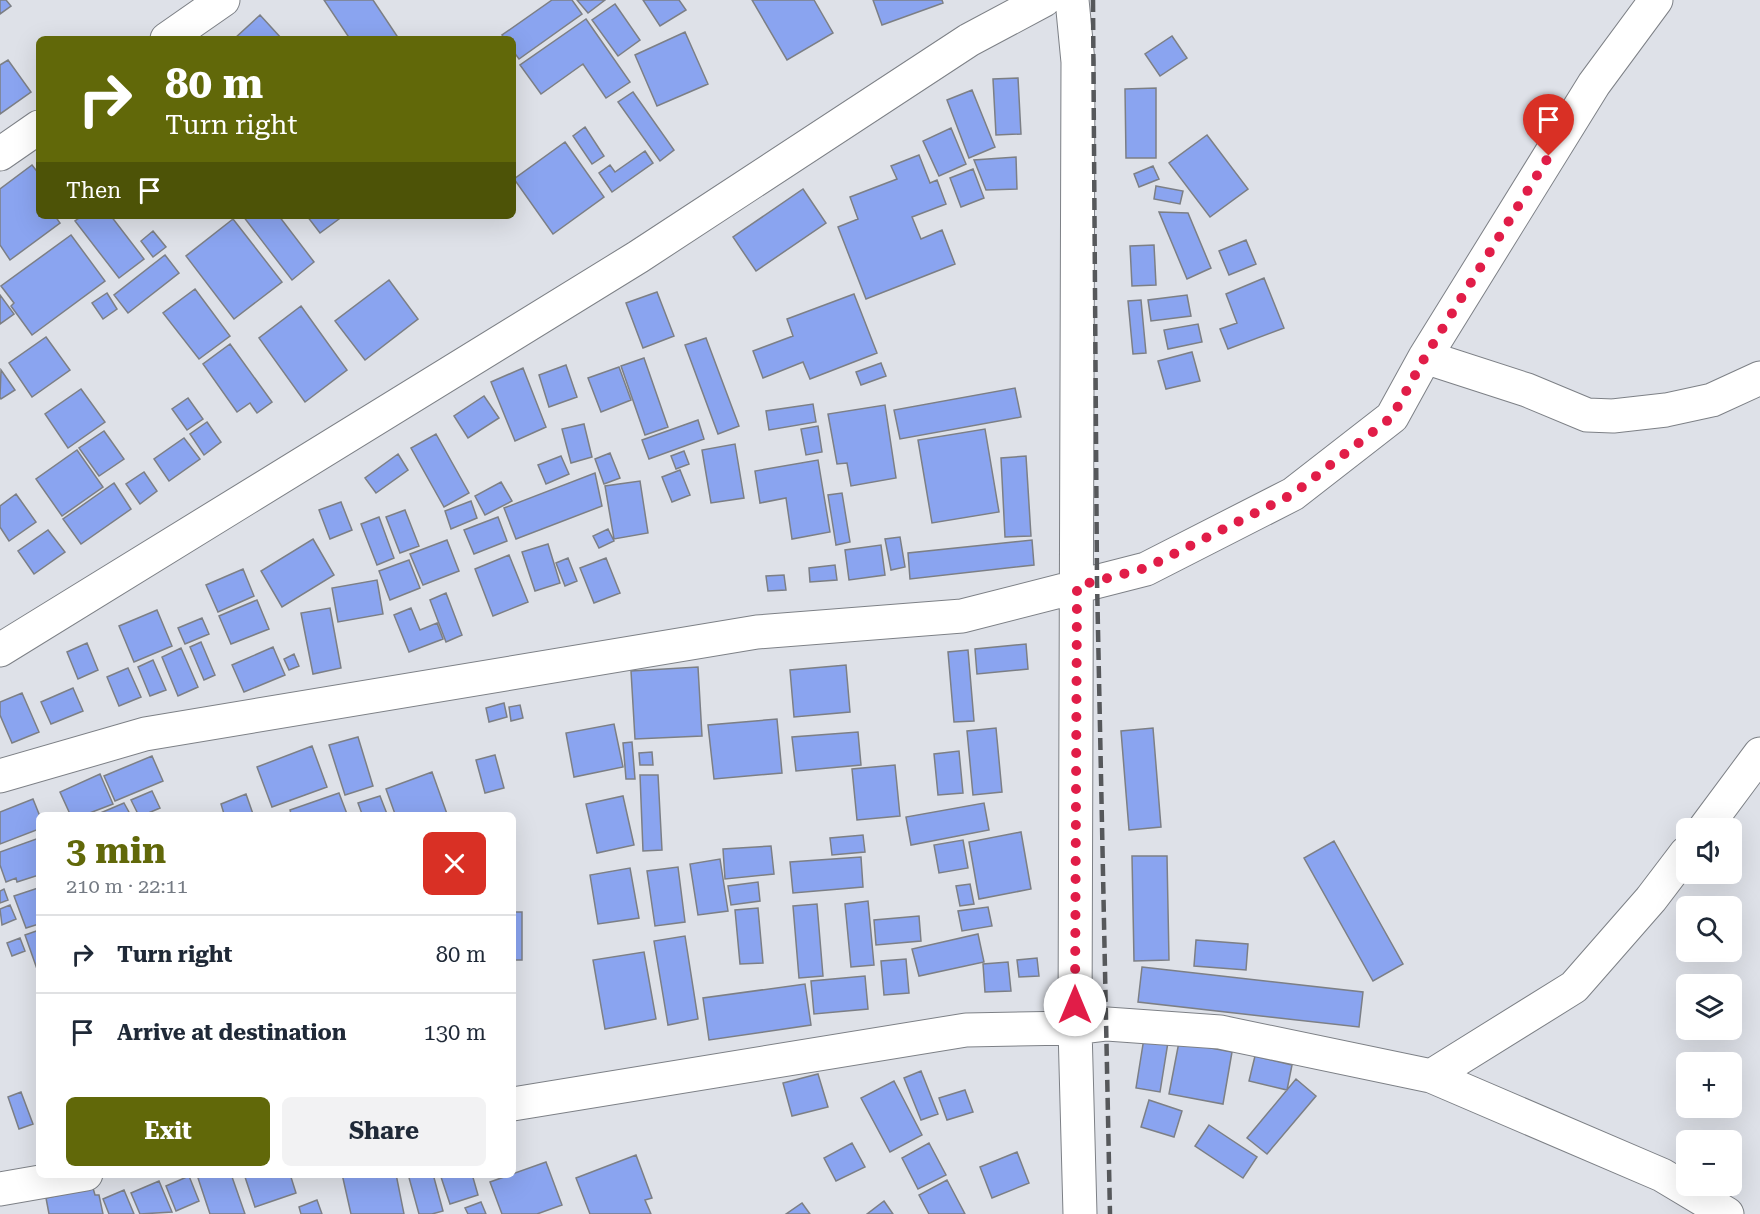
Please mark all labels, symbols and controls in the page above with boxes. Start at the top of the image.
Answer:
text: 80 m [165,59,263,108]
icon: right [66,60,144,138]
pin [1523,94,1574,156]
icon: arrive [1532,103,1565,136]
text: Turn right [165,109,298,141]
icon: arrive [133,174,166,207]
text: Then [66,178,121,203]
map controls [1676,818,1742,1196]
button: sound [1676,818,1742,884]
text: 3 min [66,830,166,872]
button: close [423,832,486,895]
text: 210 m · 22:11 [66,874,188,898]
button: search [1676,896,1742,962]
icon: right [66,938,99,971]
text: Turn right [117,942,232,967]
text: 80 m [436,942,486,967]
position arrow [1043,973,1107,1037]
button: layers [1676,974,1742,1040]
icon: arrive [66,1016,99,1049]
text: Arrive at destination [117,1020,346,1045]
text: 130 m [423,1020,486,1045]
button: + [1676,1052,1742,1118]
button: Exit [66,1097,270,1166]
button: Share [282,1097,486,1166]
button: − [1676,1130,1742,1196]

